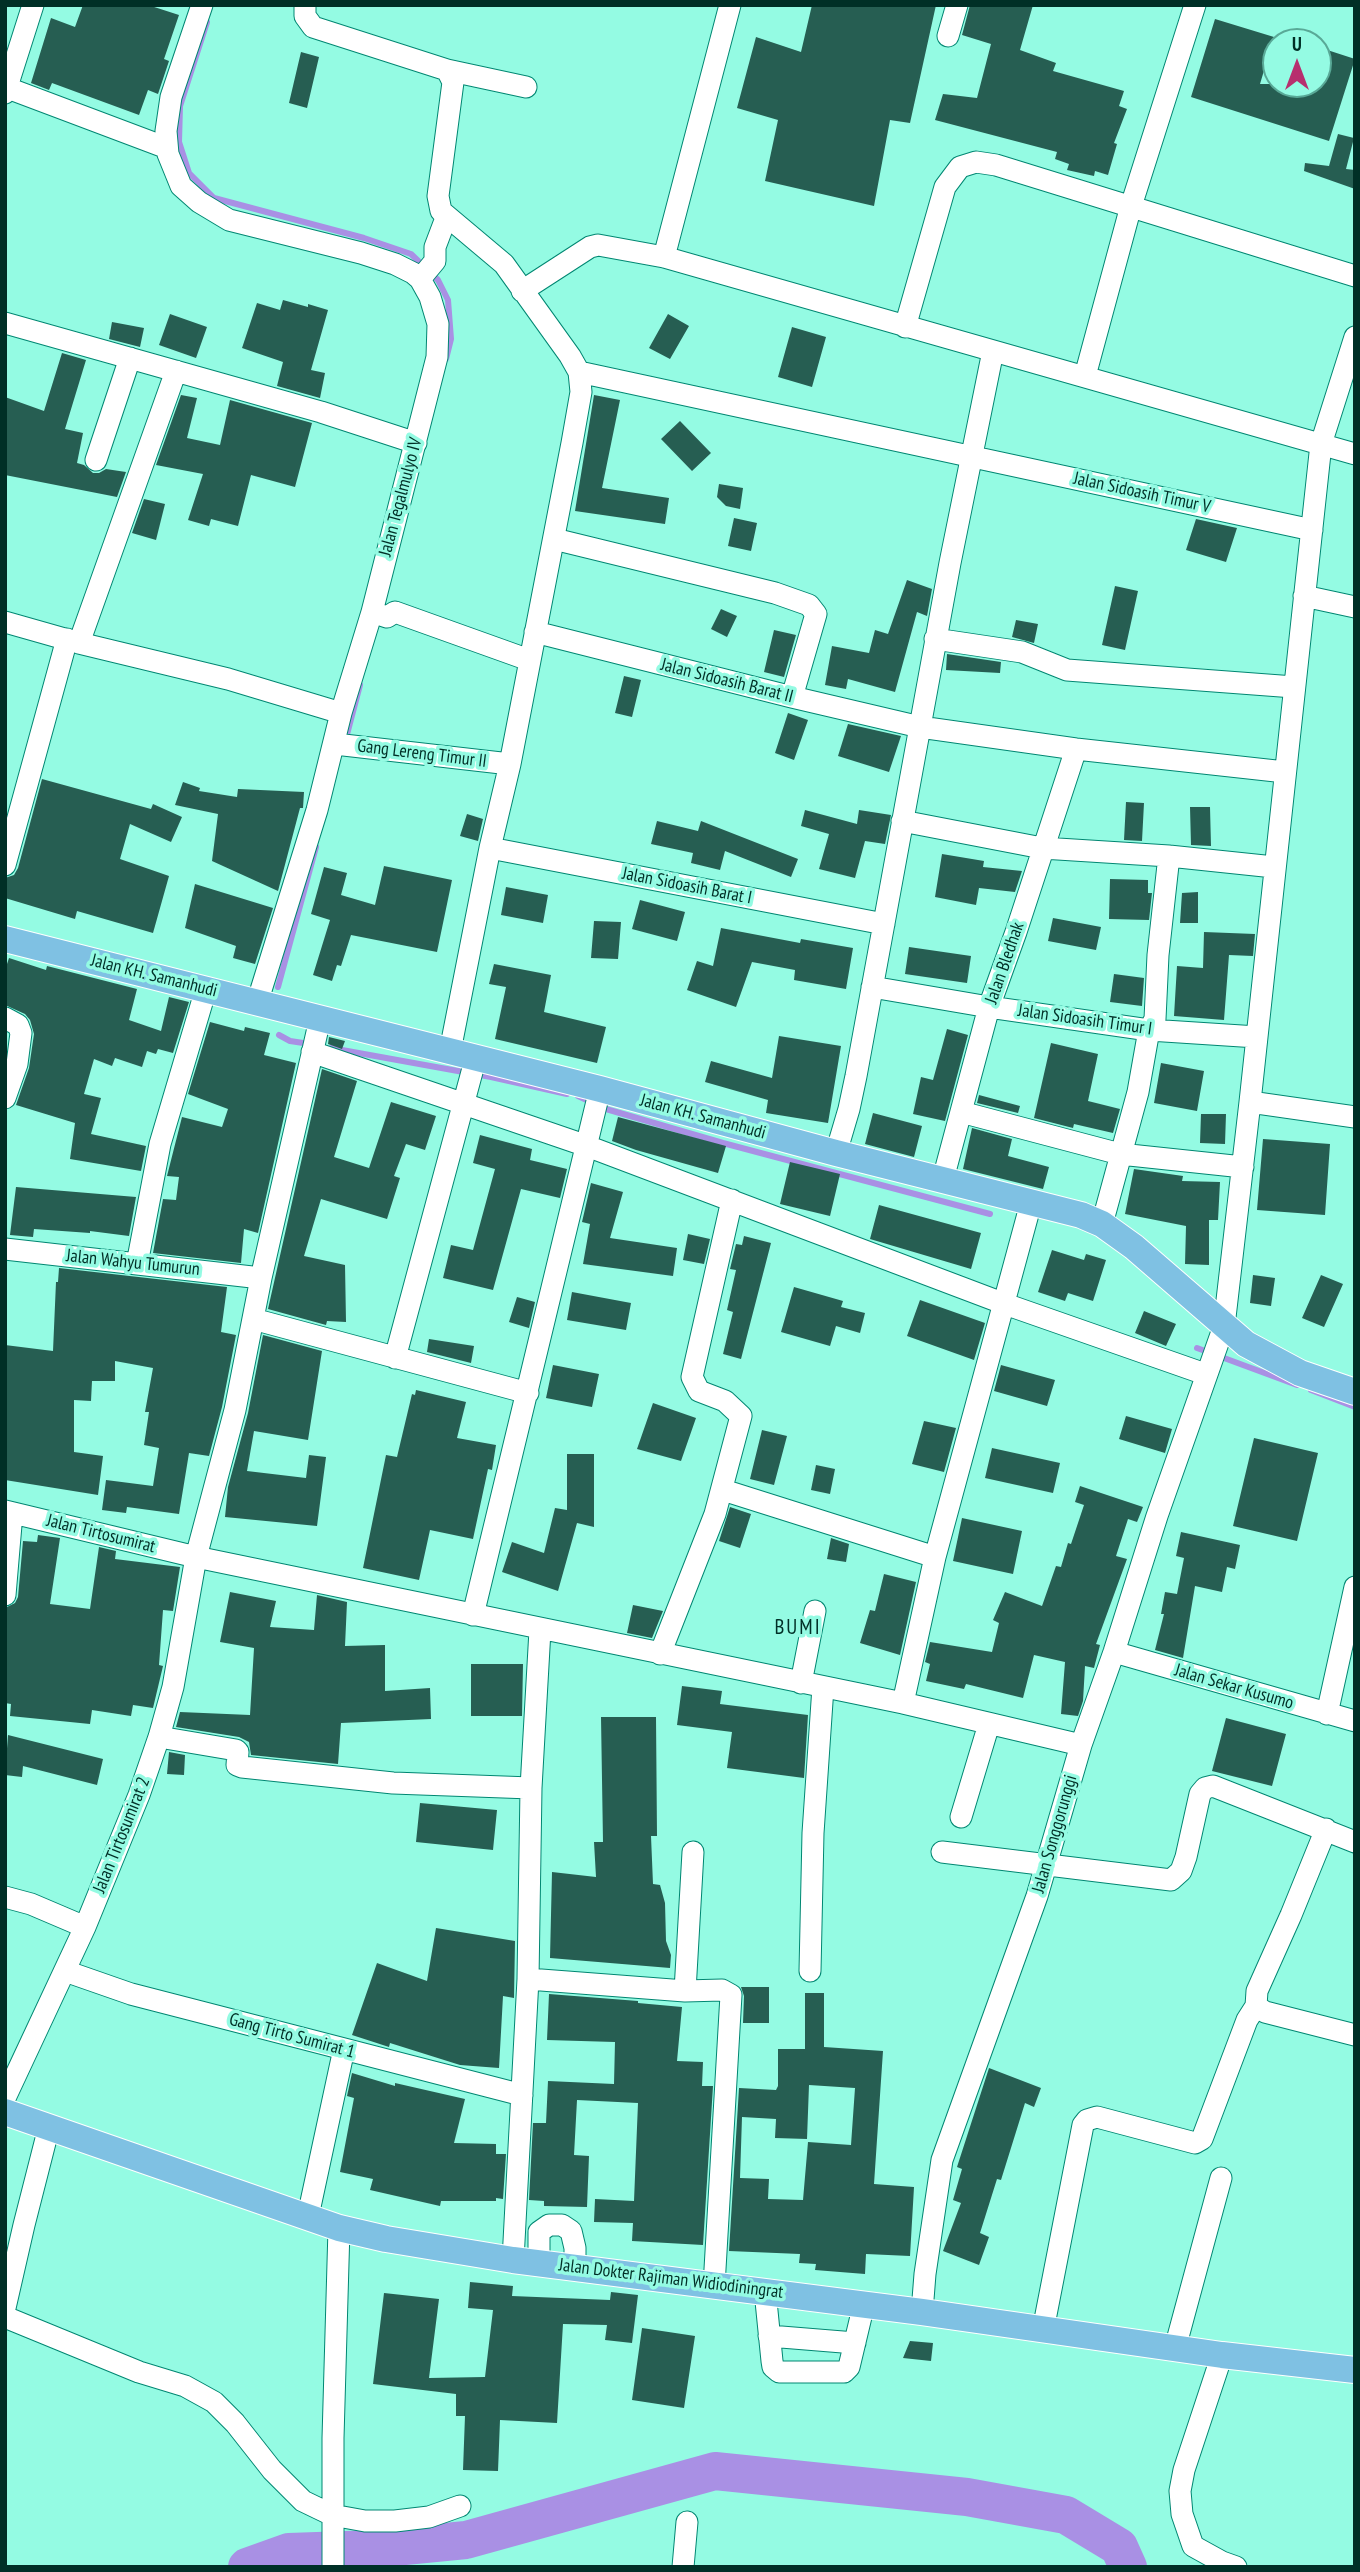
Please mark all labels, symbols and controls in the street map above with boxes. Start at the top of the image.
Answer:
north arrow [1262,28,1332,98]
text: U [1292,32,1302,56]
street label: Jalan Tegalmulyo IV [375,435,427,559]
street label: Jalan Sidoasih Timur V [1072,468,1212,518]
street label: Jalan Sidoasih Barat II [659,654,795,708]
street label: Gang Lereng Timur II [356,735,488,773]
street label: Jalan Sidoasih Barat I [620,863,754,909]
street label: Jalan Bledhak [981,919,1029,1007]
street label: Jalan KH. Samanhudi [89,950,219,1002]
street label: Jalan Sidoasih Timur I [1017,1000,1153,1040]
street label: Jalan KH. Samanhudi [638,1090,768,1144]
street label: Jalan Wahyu Tumurun [65,1245,201,1281]
street label: Jalan Tirtosumirat [44,1510,158,1558]
district label: BUMI [775,1615,821,1641]
street label: Jalan Sekar Kusumo [1172,1660,1296,1714]
street label: Jalan Songgorunggi [1028,1773,1082,1895]
street label: Jalan Tirtosumirat 2 [89,1774,155,1896]
street label: Gang Tirto Sumirat 1 [227,2009,357,2063]
street label: Jalan Dokter Rajiman Widiodiningrat [558,2255,784,2303]

